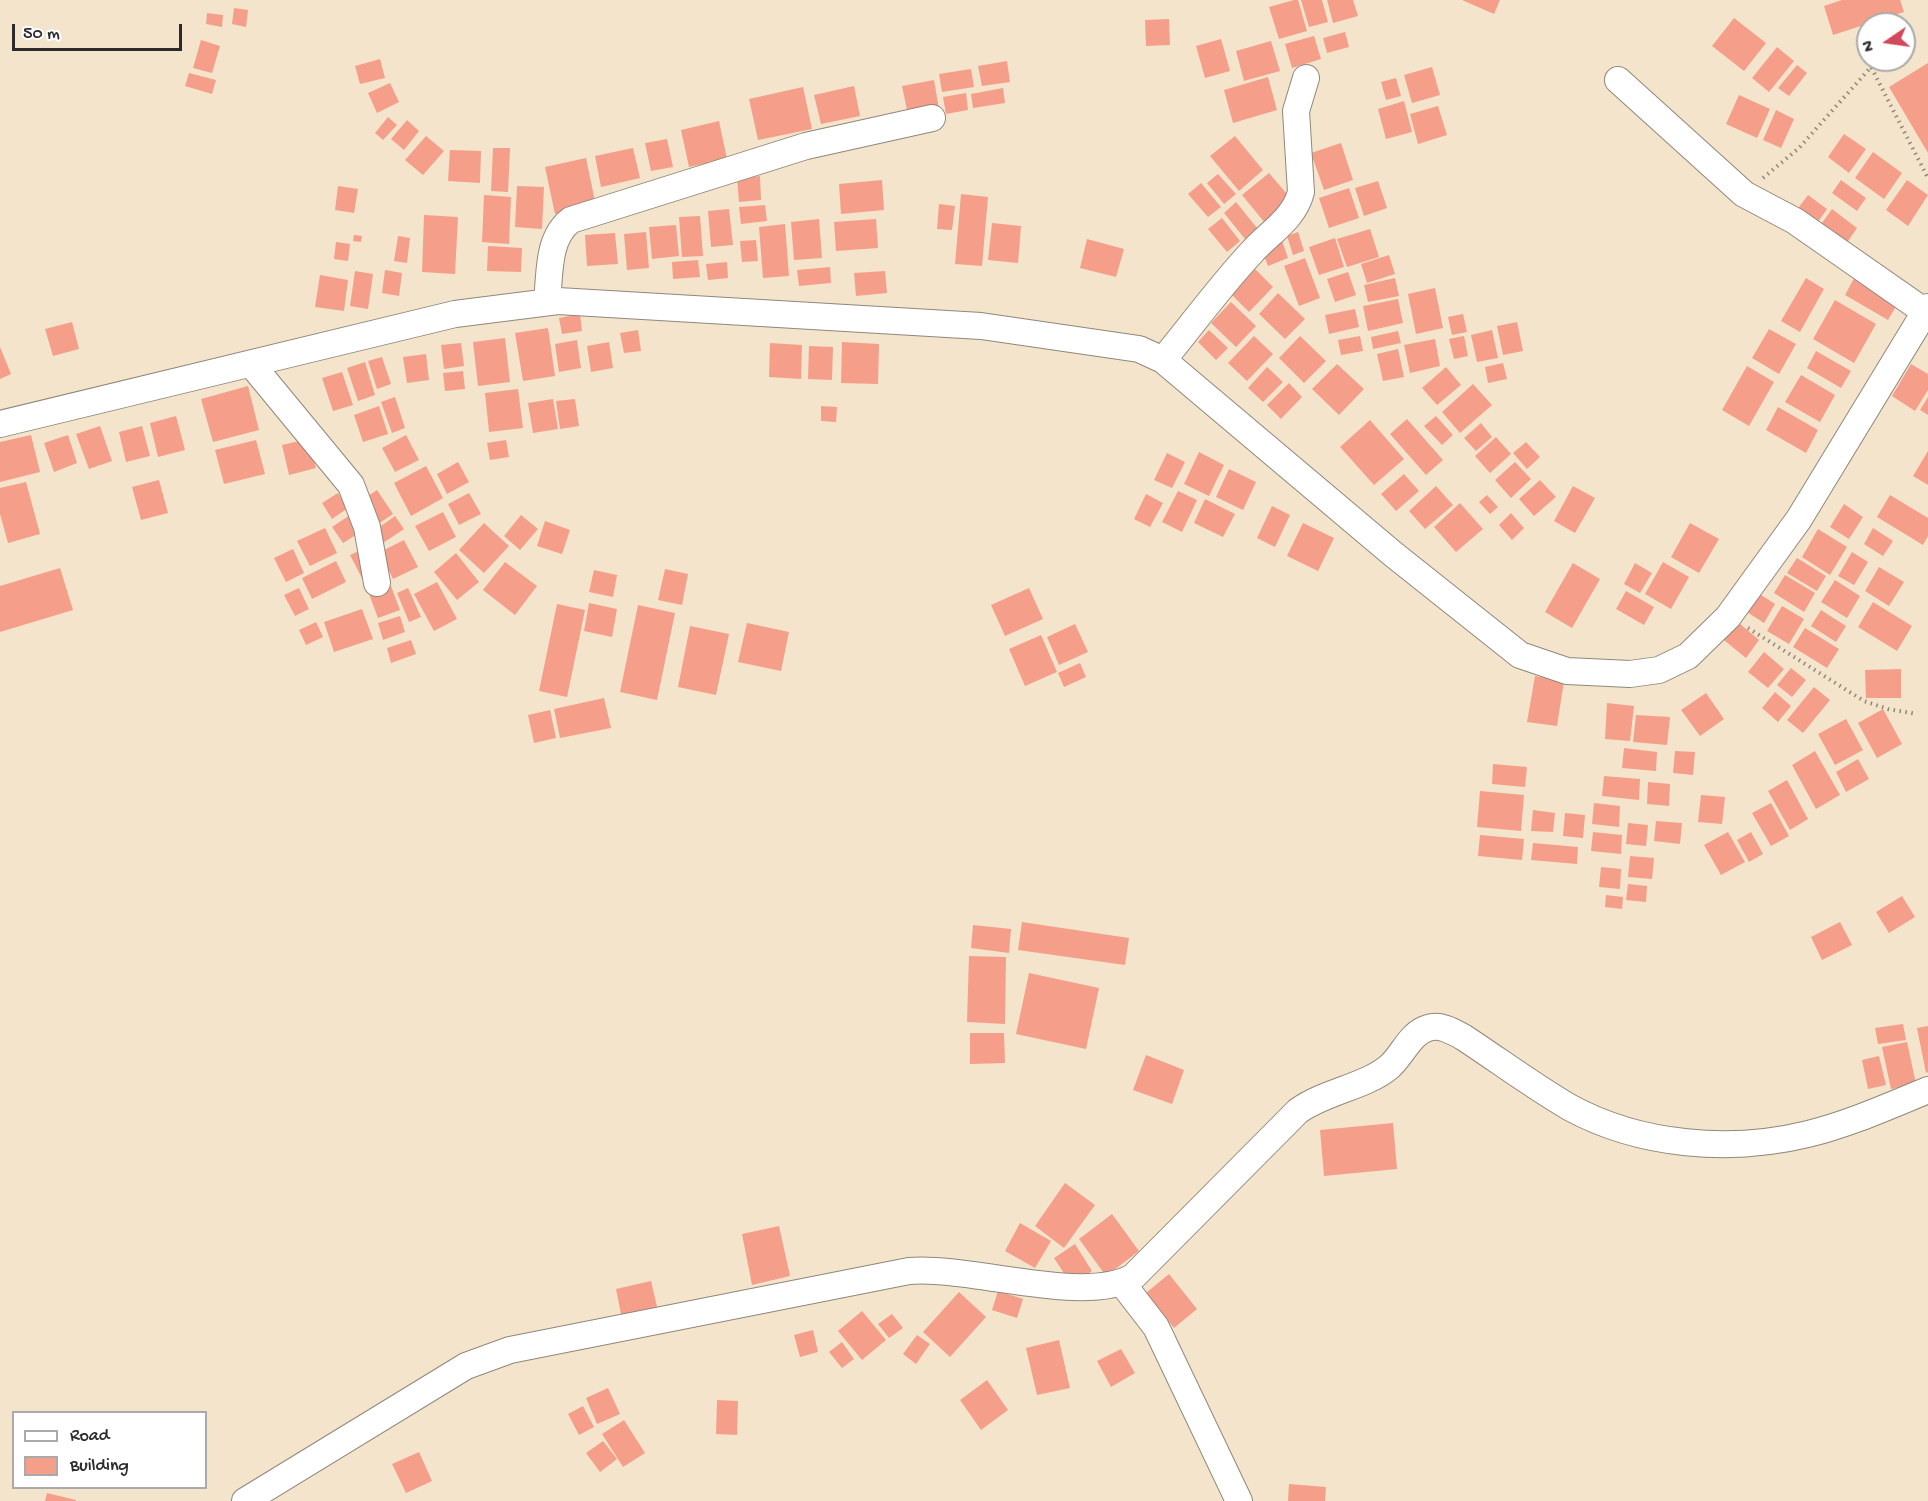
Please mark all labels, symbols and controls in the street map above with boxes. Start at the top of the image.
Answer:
scale bar [15,12,184,50]
north arrow [1856,12,1916,72]
text: 50 m [23,24,60,45]
text: N [1859,38,1880,53]
legend [12,1411,207,1489]
text: Road [70,1426,109,1447]
text: Building [70,1456,129,1477]

